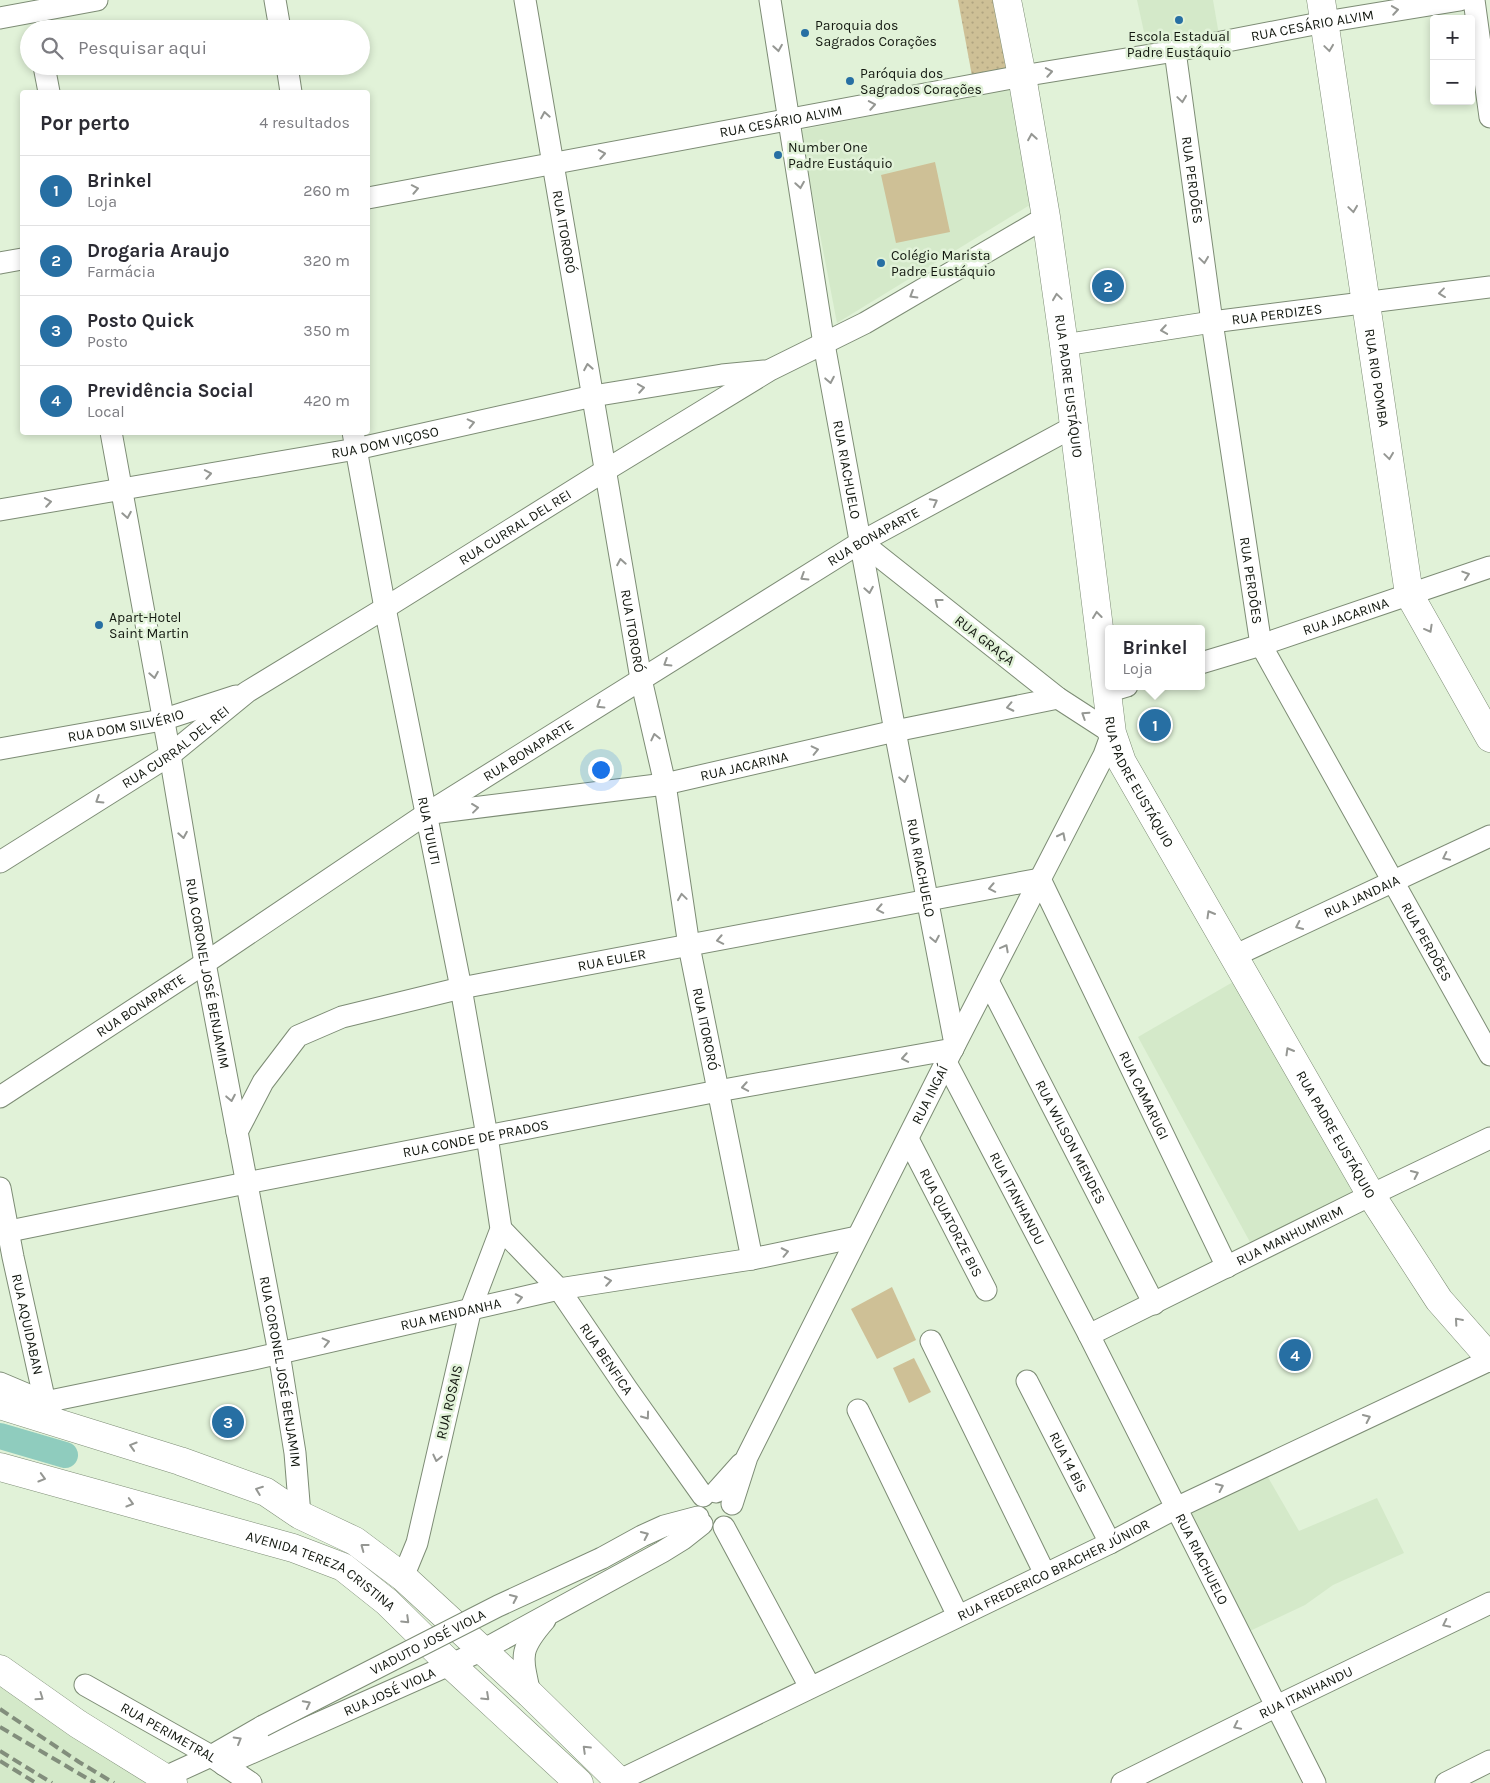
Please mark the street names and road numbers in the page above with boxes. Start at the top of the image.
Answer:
street label: RUA CESÁRIO ALVIM [1249,6,1375,45]
street label: RUA CESÁRIO ALVIM [718,102,844,141]
street label: RUA PERDÕES [1178,135,1206,225]
street label: RUA ITORORÓ [549,189,580,275]
street label: RUA PERDIZES [1231,300,1323,328]
street label: RUA PADRE EUSTÁQUIO [1051,313,1086,459]
street label: RUA RIO POMBA [1361,328,1392,428]
street label: RUA RIACHUELO [829,419,864,521]
street label: RUA DOM VIÇOSO [330,423,441,462]
street label: RUA CURRAL DEL REI [456,486,574,569]
street label: RUA BONAPARTE [824,504,923,570]
street label: RUA PERDÕES [1236,536,1266,625]
street label: RUA ITORORÓ [617,588,648,674]
street label: RUA JACARINA [1301,594,1391,639]
street label: RUA GRAÇA [951,612,1018,669]
street label: RUA CURRAL DEL REI [119,702,233,792]
street label: RUA DOM SILVÉRIO [66,705,186,746]
street label: RUA PADRE EUSTÁQUIO [1101,715,1177,851]
street label: RUA BONAPARTE [480,716,577,785]
street label: RUA JACARINA [699,748,790,785]
street label: RUA TUIUTI [414,795,444,866]
street label: RUA RIACHUELO [903,817,939,919]
street label: RUA JANDAIA [1321,872,1402,922]
street label: RUA CORONEL JOSÉ BENJAMIM [182,877,233,1070]
street label: RUA PERDÕES [1397,899,1455,984]
street label: RUA EULER [576,945,647,975]
street label: RUA BONAPARTE [93,970,189,1041]
street label: RUA ITORORÓ [689,986,722,1072]
street label: RUA CAMARUGI [1115,1048,1172,1143]
street label: RUA INGAÍ [908,1061,952,1127]
street label: RUA PADRE EUSTÁQUIO [1292,1068,1379,1202]
street label: RUA WILSON MENDES [1031,1077,1109,1207]
street label: RUA CONDE DE PRADOS [401,1116,550,1161]
street label: RUA ITANHANDU [986,1149,1048,1248]
street label: RUA QUATORZE BIS [916,1165,986,1280]
street label: RUA MANHUMIRIM [1234,1202,1346,1270]
street label: RUA AQUIDABAN [8,1272,47,1376]
street label: RUA CORONEL JOSÉ BENJAMIM [256,1275,304,1468]
street label: RUA MENDANHA [399,1295,503,1334]
street label: RUA BENFICA [576,1320,637,1398]
street label: RUA ROSAIS [433,1363,466,1441]
street label: RUA 14 BIS [1045,1429,1091,1495]
street label: RUA RIACHUELO [1171,1511,1232,1608]
street label: RUA FREDERICO BRACHER JÚNIOR [955,1515,1153,1625]
street label: AVENIDA TEREZA CRISTINA [244,1527,399,1614]
street label: VIADUTO JOSÉ VIOLA [367,1606,489,1679]
street label: RUA ITANHANDU [1256,1663,1356,1723]
street label: RUA JOSÉ VIOLA [341,1664,438,1720]
street label: RUA PERIMETRAL [118,1699,220,1766]

